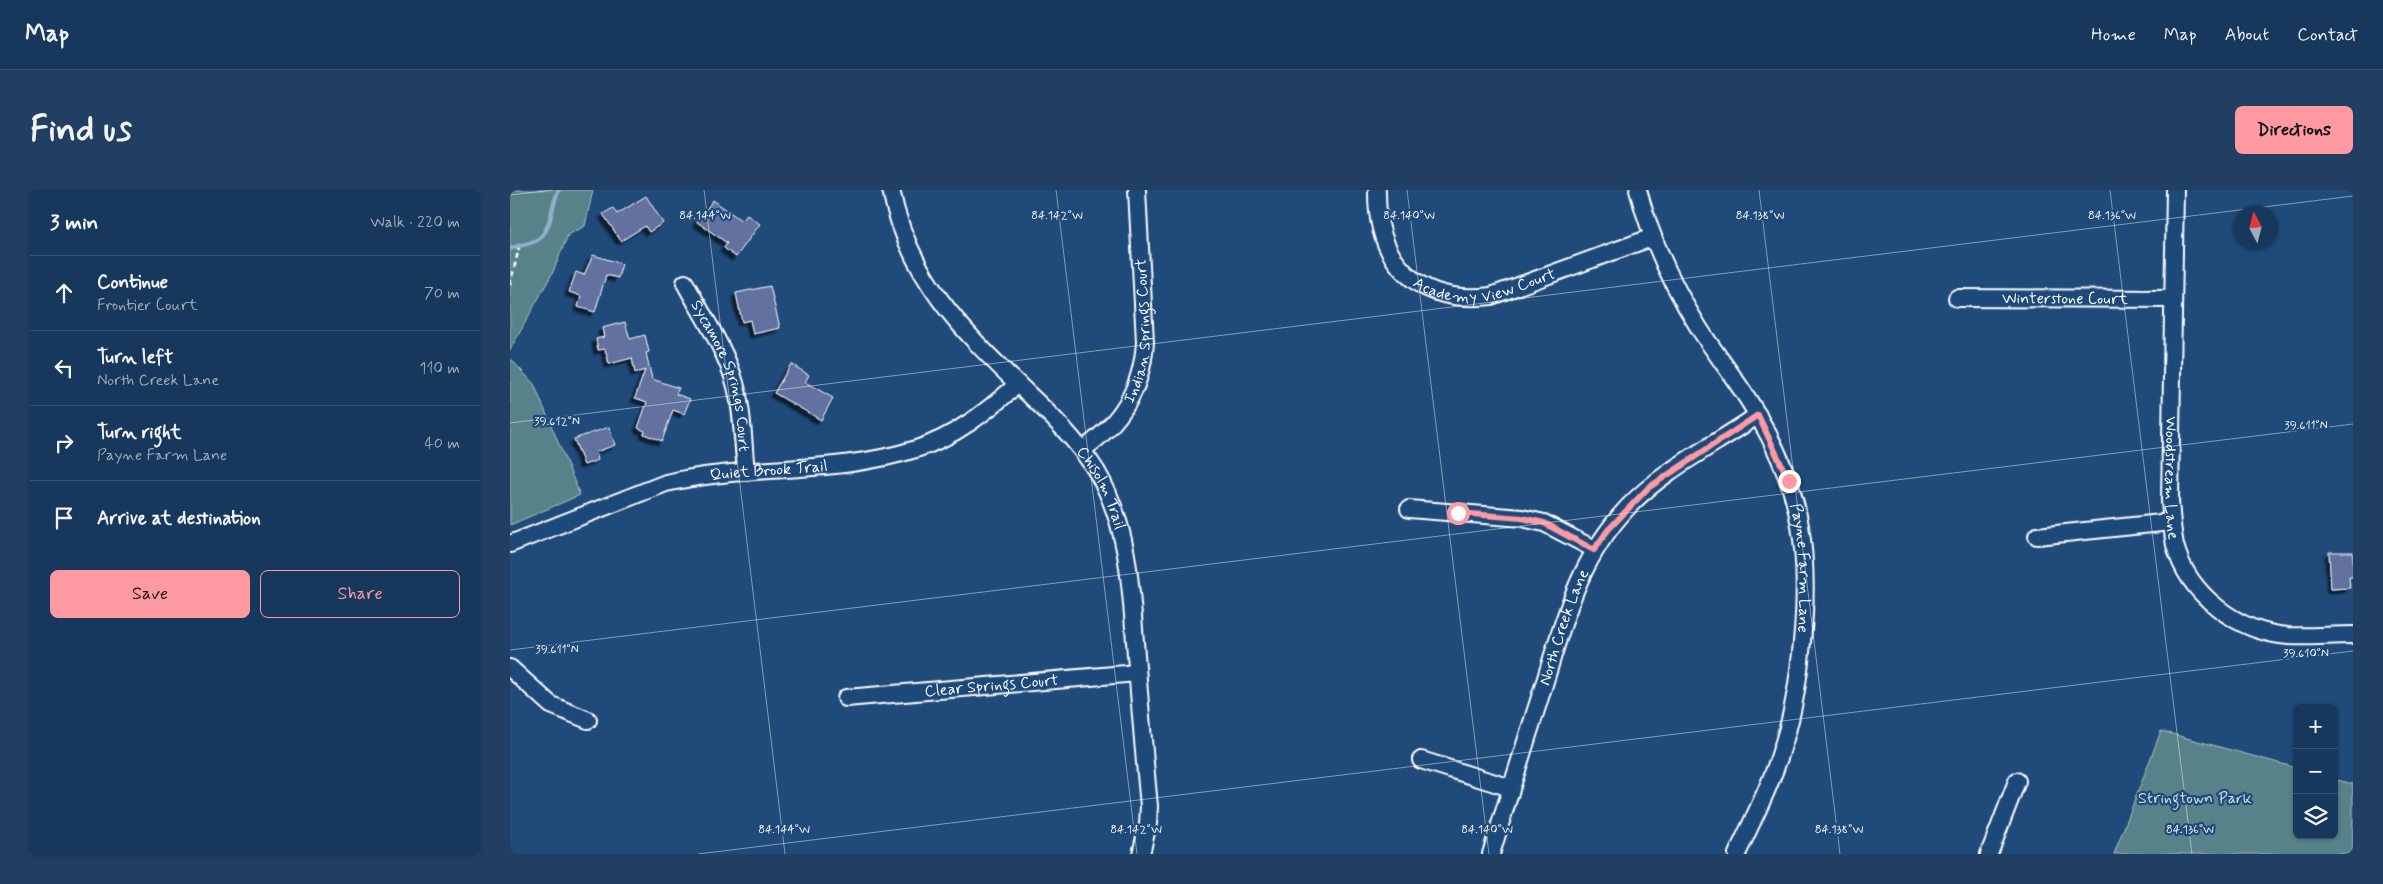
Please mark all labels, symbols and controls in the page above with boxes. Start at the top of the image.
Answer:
text: Map [25,19,69,50]
text: Home [2091,23,2136,47]
text: Map [2164,23,2197,47]
text: About [2225,23,2269,47]
text: Contact [2297,23,2358,47]
button: Directions [2235,106,2353,154]
text: Find us [30,107,132,153]
north arrow [2233,205,2278,250]
text: 84.144°W [679,208,731,224]
text: 84.142°W [1031,208,1083,224]
text: 84.140°W [1383,208,1435,224]
text: 84.138°W [1736,208,1784,224]
text: 84.136°W [2088,208,2136,224]
text: 3 min [50,209,98,237]
text: Walk · 220 m [370,212,460,233]
street label: Indian Springs Court [1119,258,1156,407]
street label: Academy View Court [1409,263,1559,308]
text: Continue [97,270,168,295]
icon: ahead [50,279,78,307]
text: 70 m [424,283,460,304]
street label: Winterstone Court [2002,288,2128,309]
text: Frontier Court [97,295,198,316]
street label: Sycamore Springs Court [686,296,755,452]
text: Turn left [97,345,173,370]
icon: left [50,354,78,382]
text: 110 m [419,358,460,379]
text: North Creek Lane [97,370,219,391]
text: 39.612°N [534,414,580,430]
street label: Woodstream Lane [2159,416,2184,541]
text: 39.611°N [2284,418,2328,434]
text: Turn right [97,420,181,445]
icon: right [50,429,78,457]
text: 40 m [424,433,460,454]
street label: Chisolm Trail [1072,442,1130,532]
text: Payne Farm Lane [97,445,227,466]
street label: Quiet Brook Trail [709,455,828,486]
route end [1778,470,1801,493]
street label: Payne Farm Lane [1785,501,1815,634]
route start [1447,502,1470,525]
icon: arrive [50,504,78,532]
text: Arrive at destination [97,506,261,531]
street label: North Creek Lane [1534,565,1594,688]
button: Save [50,570,250,618]
button: Share [260,570,460,618]
text: 39.611°N [535,642,579,658]
text: 39.610°N [2283,646,2329,662]
street label: Clear Springs Court [924,669,1060,702]
map controls [2293,704,2338,839]
button: + [2293,704,2338,749]
button: − [2293,749,2338,794]
park label: Stringtown Park [2138,788,2252,810]
button: layers [2293,794,2338,839]
text: 84.144°W [758,822,810,838]
text: 84.142°W [1110,822,1162,838]
text: 84.140°W [1461,822,1513,838]
text: 84.138°W [1815,822,1863,838]
text: 84.136°W [2166,822,2214,838]

